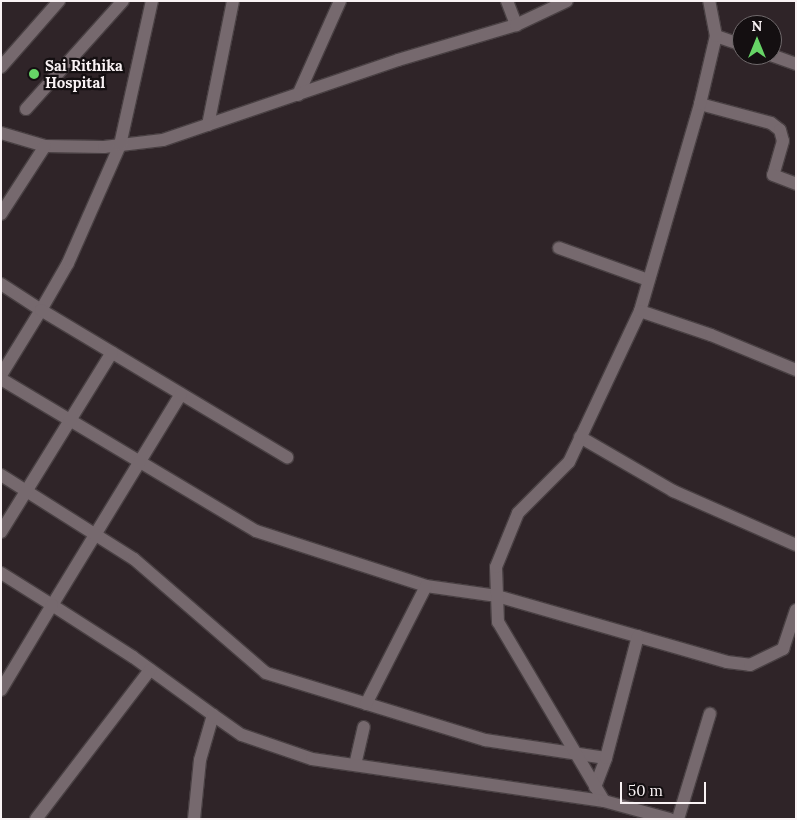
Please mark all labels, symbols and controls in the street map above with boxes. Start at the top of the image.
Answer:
north arrow [732,15,782,65]
text: N [752,17,762,35]
place label: Sai Rithika Hospital [45,56,123,91]
marker: Sai Rithika Hospital [27,67,41,81]
scale bar [622,772,708,804]
text: 50 m [628,781,663,800]

